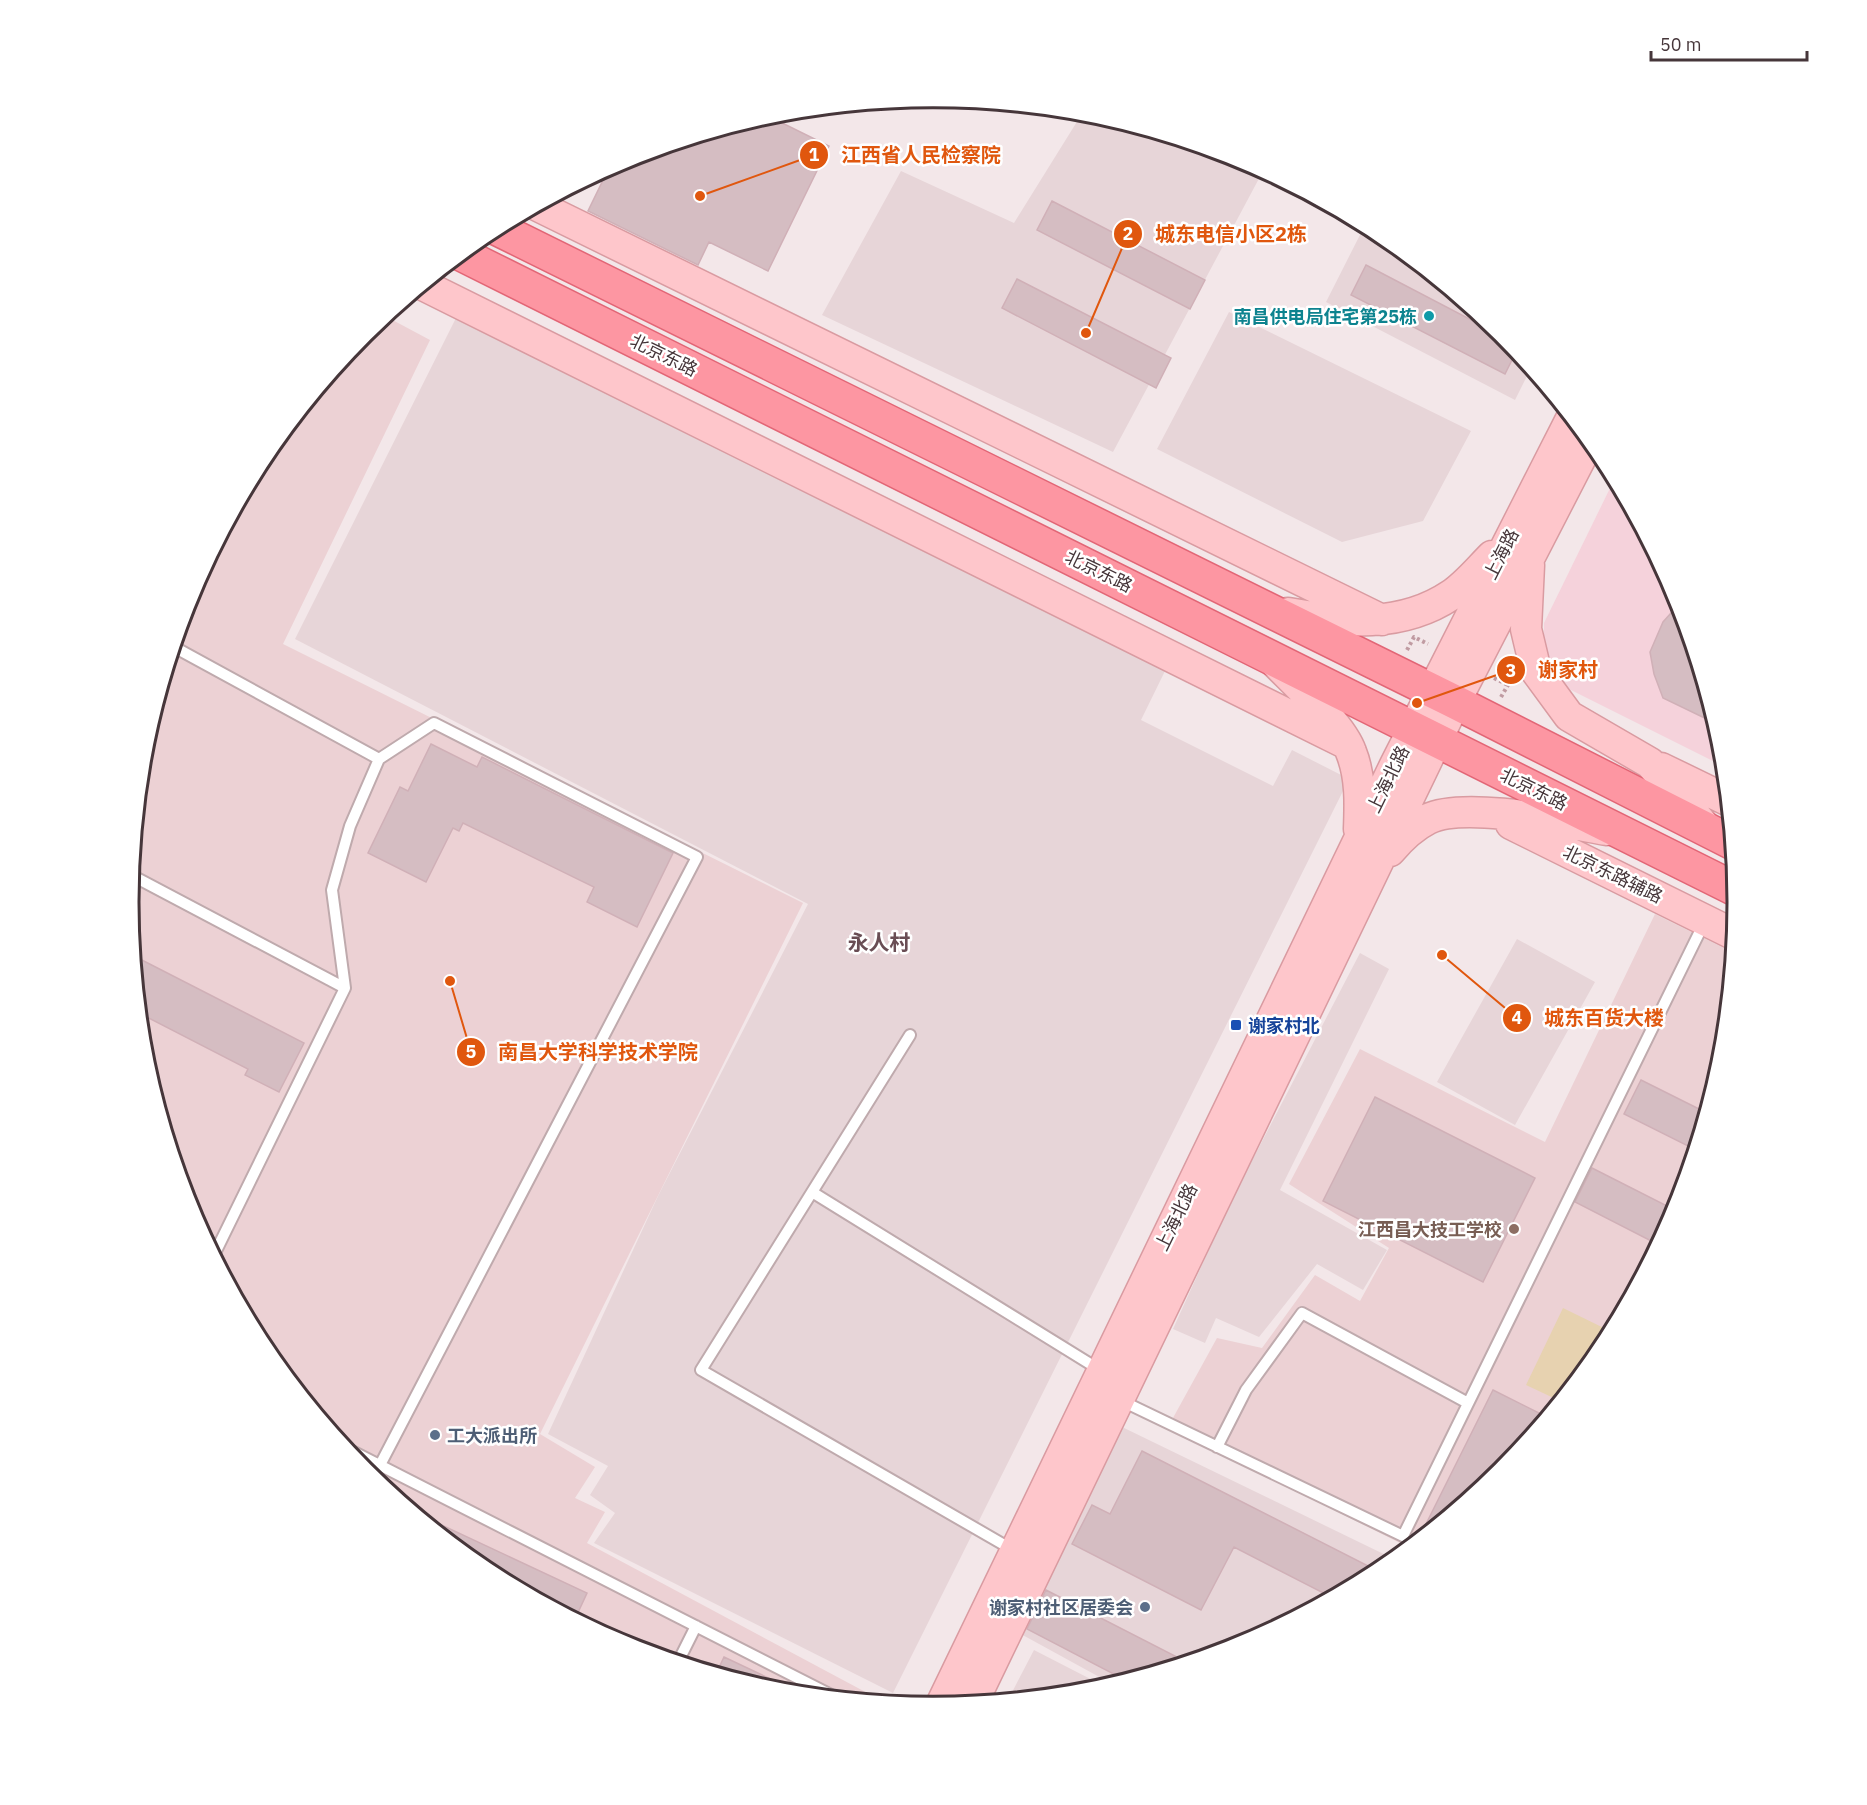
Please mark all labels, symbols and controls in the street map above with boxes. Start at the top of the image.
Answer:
scale bar [1651,24,1807,62]
text: 50 m [1660,33,1702,56]
callout: 江西省人民检察院 [799,136,1013,174]
text: 江西省人民检察院 [841,141,1001,168]
text: 1 [809,143,820,166]
callout: 城东电信小区2栋 [1113,215,1319,253]
text: 城东电信小区2栋 [1155,220,1307,247]
text: 2 [1123,222,1133,245]
place label: 南昌供电局住宅第25栋 [1233,305,1417,328]
marker: 南昌供电局住宅第25栋 [1422,309,1436,323]
street label: 北京东路 [627,329,701,381]
street label: 上海路 [1478,525,1524,583]
street label: 北京东路 [1062,545,1136,597]
callout: 谢家村 [1496,651,1610,689]
text: 谢家村 [1538,656,1598,683]
text: 3 [1506,659,1516,682]
street label: 上海北路 [1362,742,1414,816]
street label: 北京东路 [1497,763,1571,815]
street label: 北京东路辅路 [1559,840,1667,908]
district label: 永人村 [848,928,911,956]
callout: 城东百货大楼 [1502,999,1676,1037]
text: 城东百货大楼 [1544,1004,1664,1031]
text: 4 [1512,1006,1523,1029]
place label: 谢家村北 [1248,1014,1320,1037]
marker: 谢家村北 [1229,1018,1243,1032]
callout: 南昌大学科学技术学院 [456,1033,710,1071]
text: 南昌大学科学技术学院 [498,1038,698,1065]
text: 5 [466,1040,477,1063]
street label: 上海北路 [1150,1180,1202,1254]
place label: 江西昌大技工学校 [1358,1218,1502,1241]
marker: 江西昌大技工学校 [1507,1222,1521,1236]
place label: 工大派出所 [447,1424,537,1447]
marker: 工大派出所 [428,1428,442,1442]
place label: 谢家村社区居委会 [989,1596,1133,1619]
marker: 谢家村社区居委会 [1138,1600,1152,1614]

